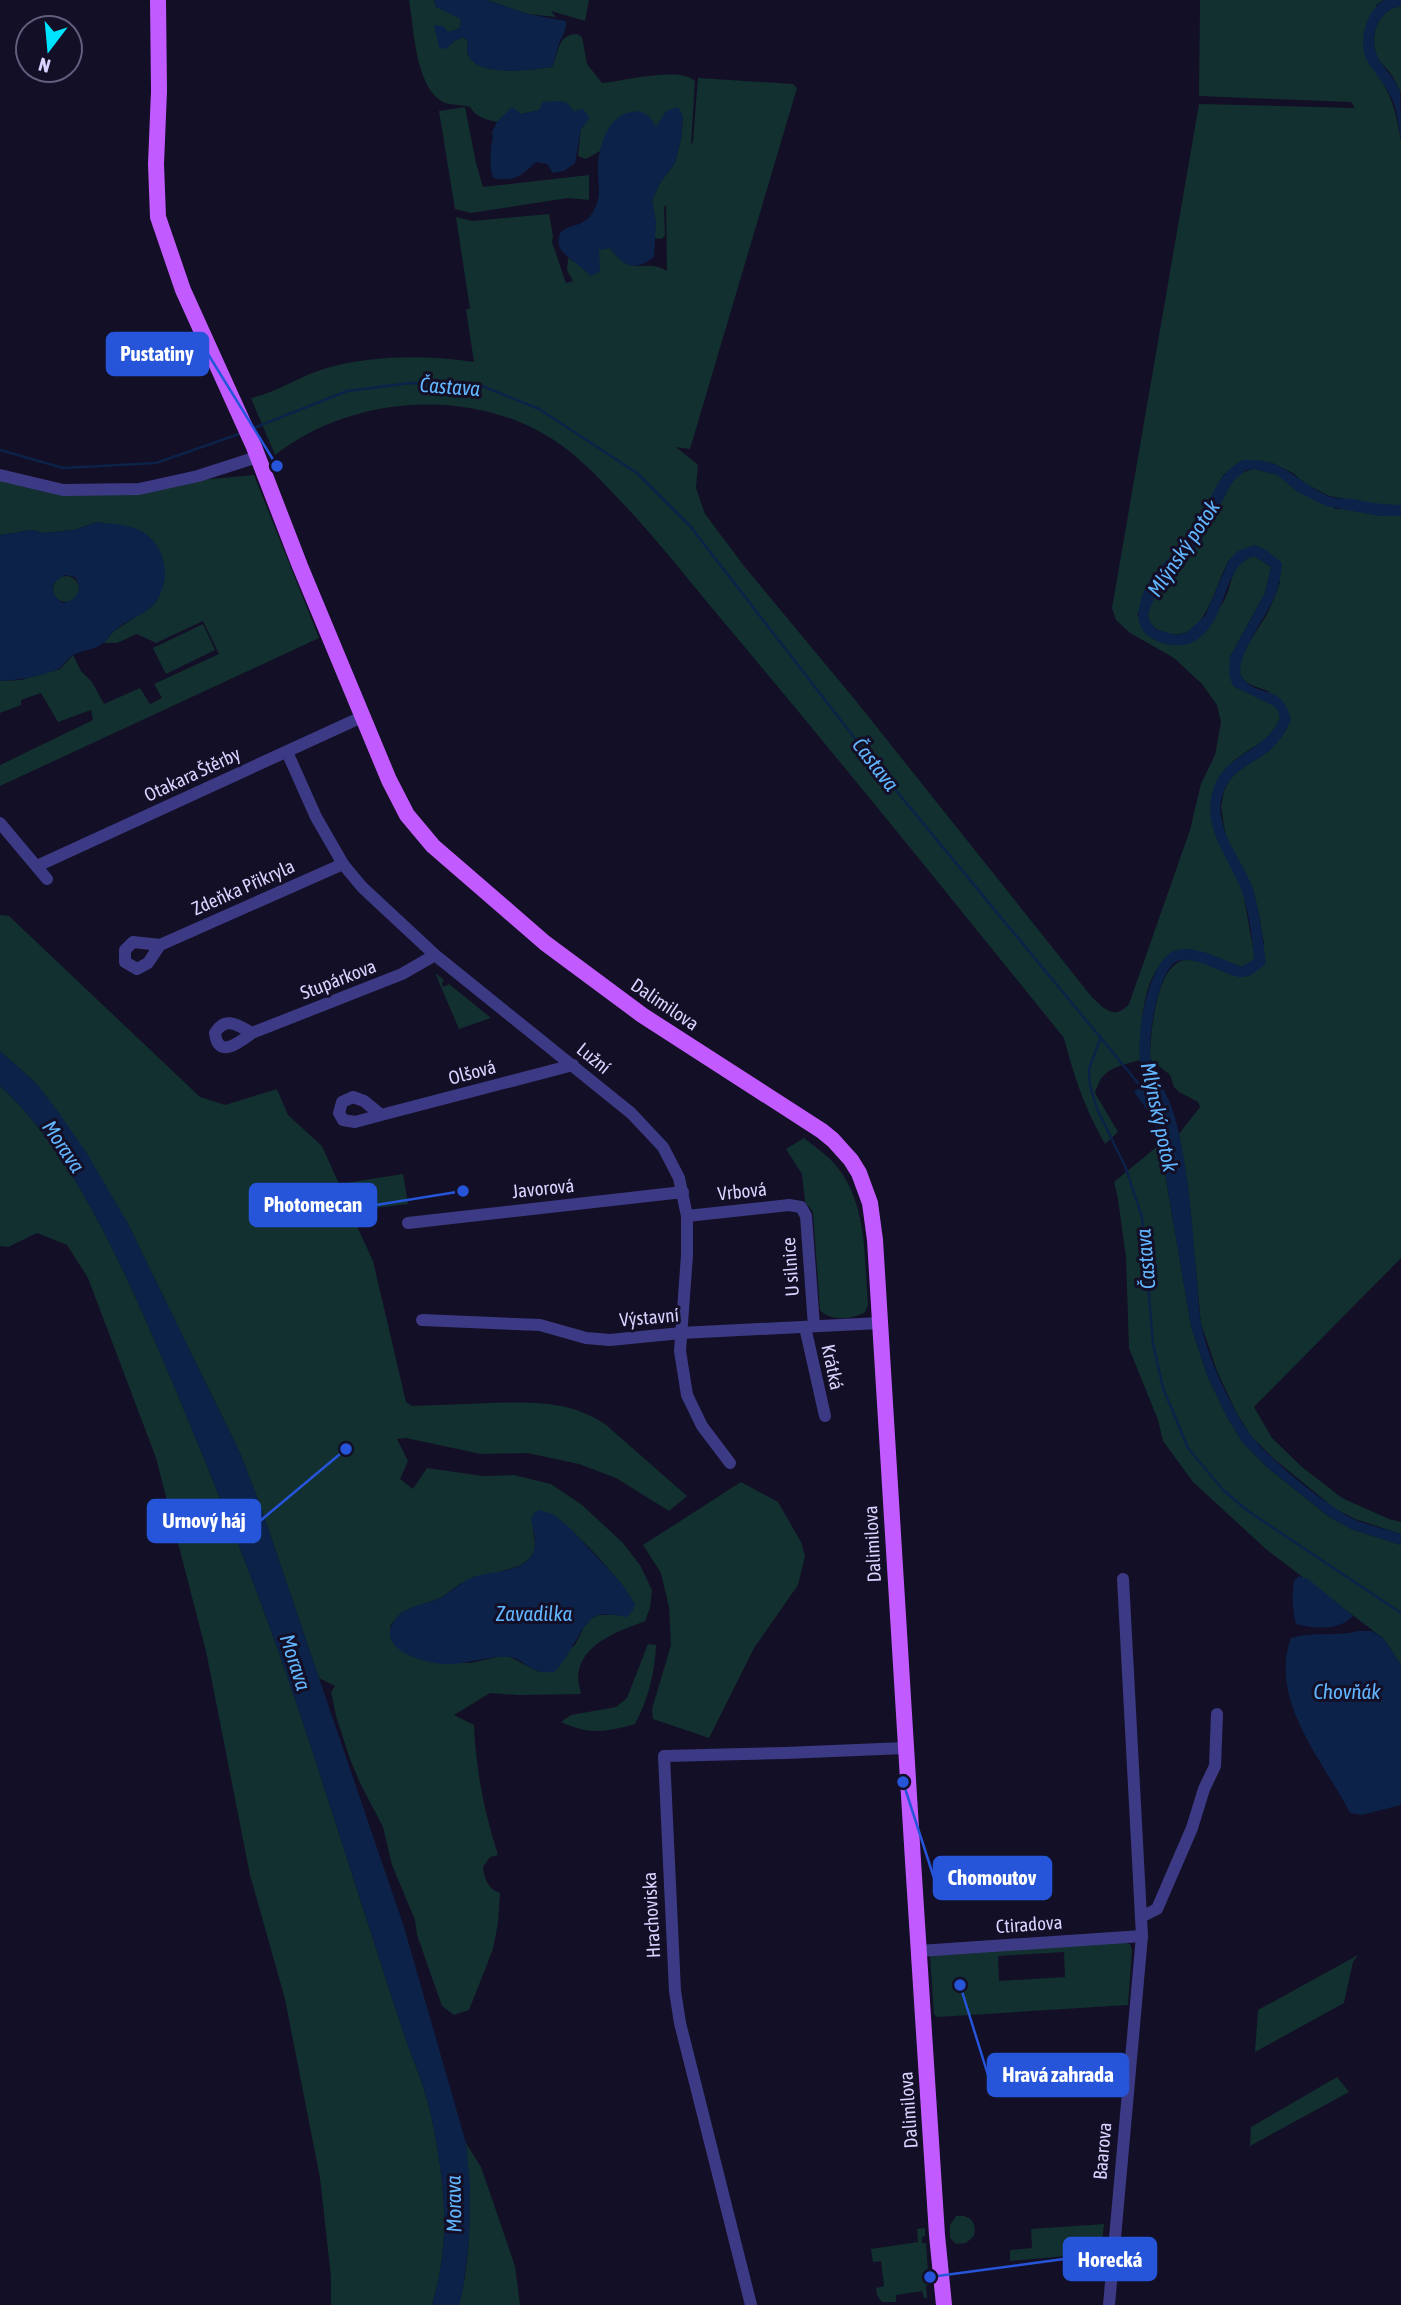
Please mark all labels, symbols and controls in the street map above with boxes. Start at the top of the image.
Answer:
north arrow [14,14,84,84]
text: N [36,53,53,77]
callout: Pustatiny [107,333,208,375]
text: Pustatiny [120,341,194,365]
water label: Častava [419,372,481,400]
water label: Mlýnský potok [1142,495,1224,601]
water label: Častava [848,733,904,795]
street label: Otakara Štěrby [140,742,244,806]
street label: Zdeňka Přikryla [188,855,298,919]
street label: Stupárkova [297,955,379,1003]
street label: Dalimilova [627,973,703,1035]
street label: Lužní [573,1038,615,1078]
street label: Olšová [446,1055,498,1089]
water label: Mlýnský potok [1137,1060,1183,1175]
water label: Morava [38,1115,90,1177]
street label: Javorová [511,1174,575,1202]
street label: Vrbová [716,1177,768,1205]
callout: Photomecan [250,1184,376,1226]
text: Photomecan [264,1192,362,1216]
water label: Častava [1130,1228,1160,1290]
street label: U silnice [777,1237,803,1297]
street label: Výstavní [618,1303,680,1331]
street label: Krátká [817,1342,849,1392]
callout: Urnový háj [148,1500,260,1542]
street label: Dalimilova [859,1505,885,1583]
text: Urnový háj [162,1508,246,1532]
water label: Zavadilka [496,1601,572,1625]
water label: Morava [276,1631,316,1693]
water label: Chovňák [1313,1679,1381,1703]
callout: Chomoutov [934,1857,1051,1899]
text: Chomoutov [948,1865,1037,1889]
street label: Hrachoviska [638,1871,664,1959]
street label: Ctiradova [995,1911,1063,1937]
callout: Hravá zahrada [988,2054,1128,2096]
text: Hravá zahrada [1002,2062,1114,2086]
street label: Dalimilova [894,2071,922,2149]
street label: Baarova [1089,2121,1115,2181]
water label: Morava [440,2175,465,2233]
callout: Horecká [1064,2238,1156,2280]
text: Horecká [1078,2247,1142,2271]

